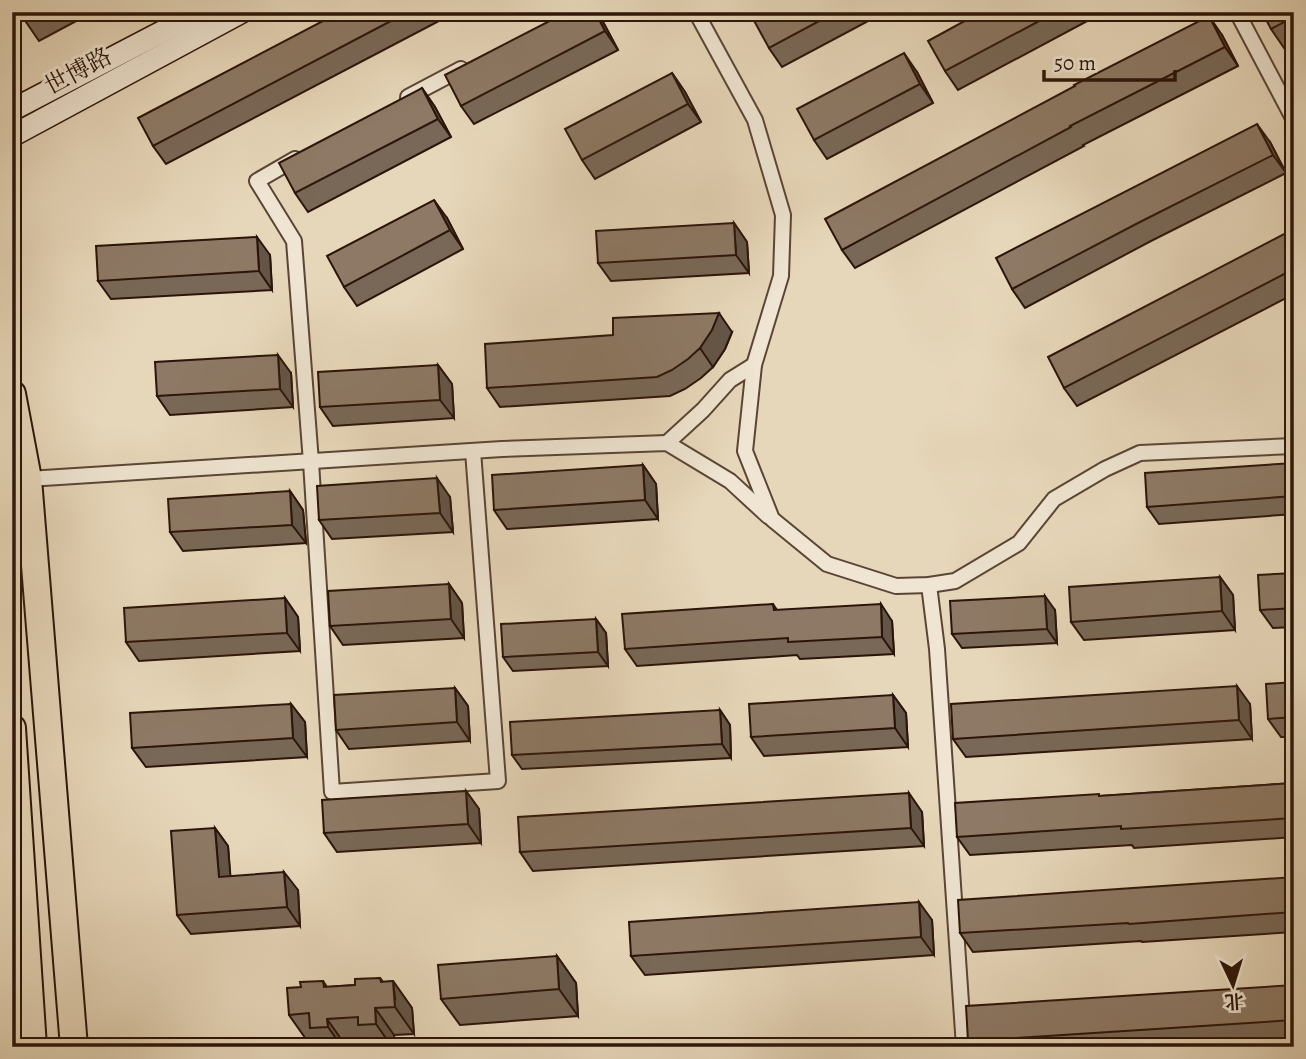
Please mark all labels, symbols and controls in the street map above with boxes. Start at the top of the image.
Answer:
scale bar [1044,38,1175,82]
street label: 世博路 [39,40,117,102]
text: 50 m [1054,49,1096,77]
north arrow [1198,950,1268,1020]
text: 北 [1224,987,1245,1015]

